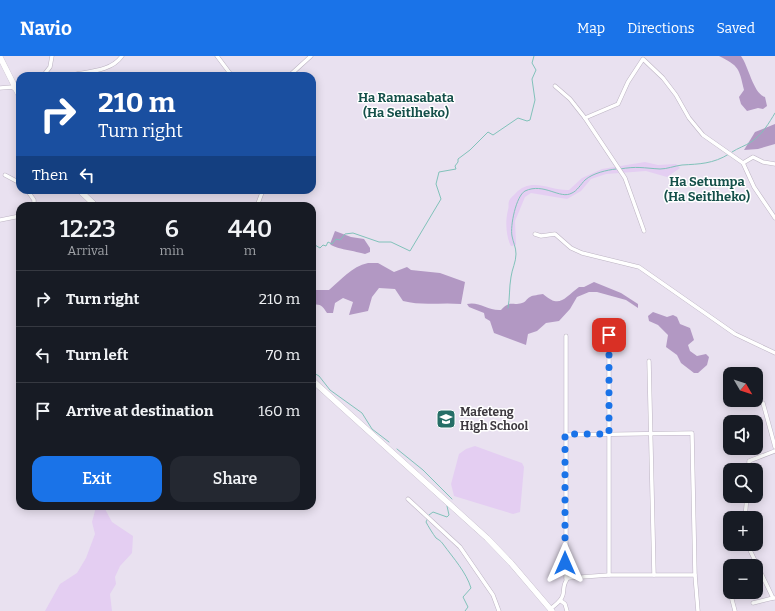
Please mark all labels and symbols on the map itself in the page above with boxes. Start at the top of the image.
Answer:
district label: Ha Ramasabata (Ha Seitlheko) [358,90,455,120]
district label: Ha Setumpa (Ha Seitlheko) [664,174,750,204]
pin [592,318,626,352]
north arrow [723,367,763,407]
place label: Mafeteng High School [460,405,529,433]
school or university icon: Mafeteng High School [435,408,457,430]
position arrow [544,542,586,584]

